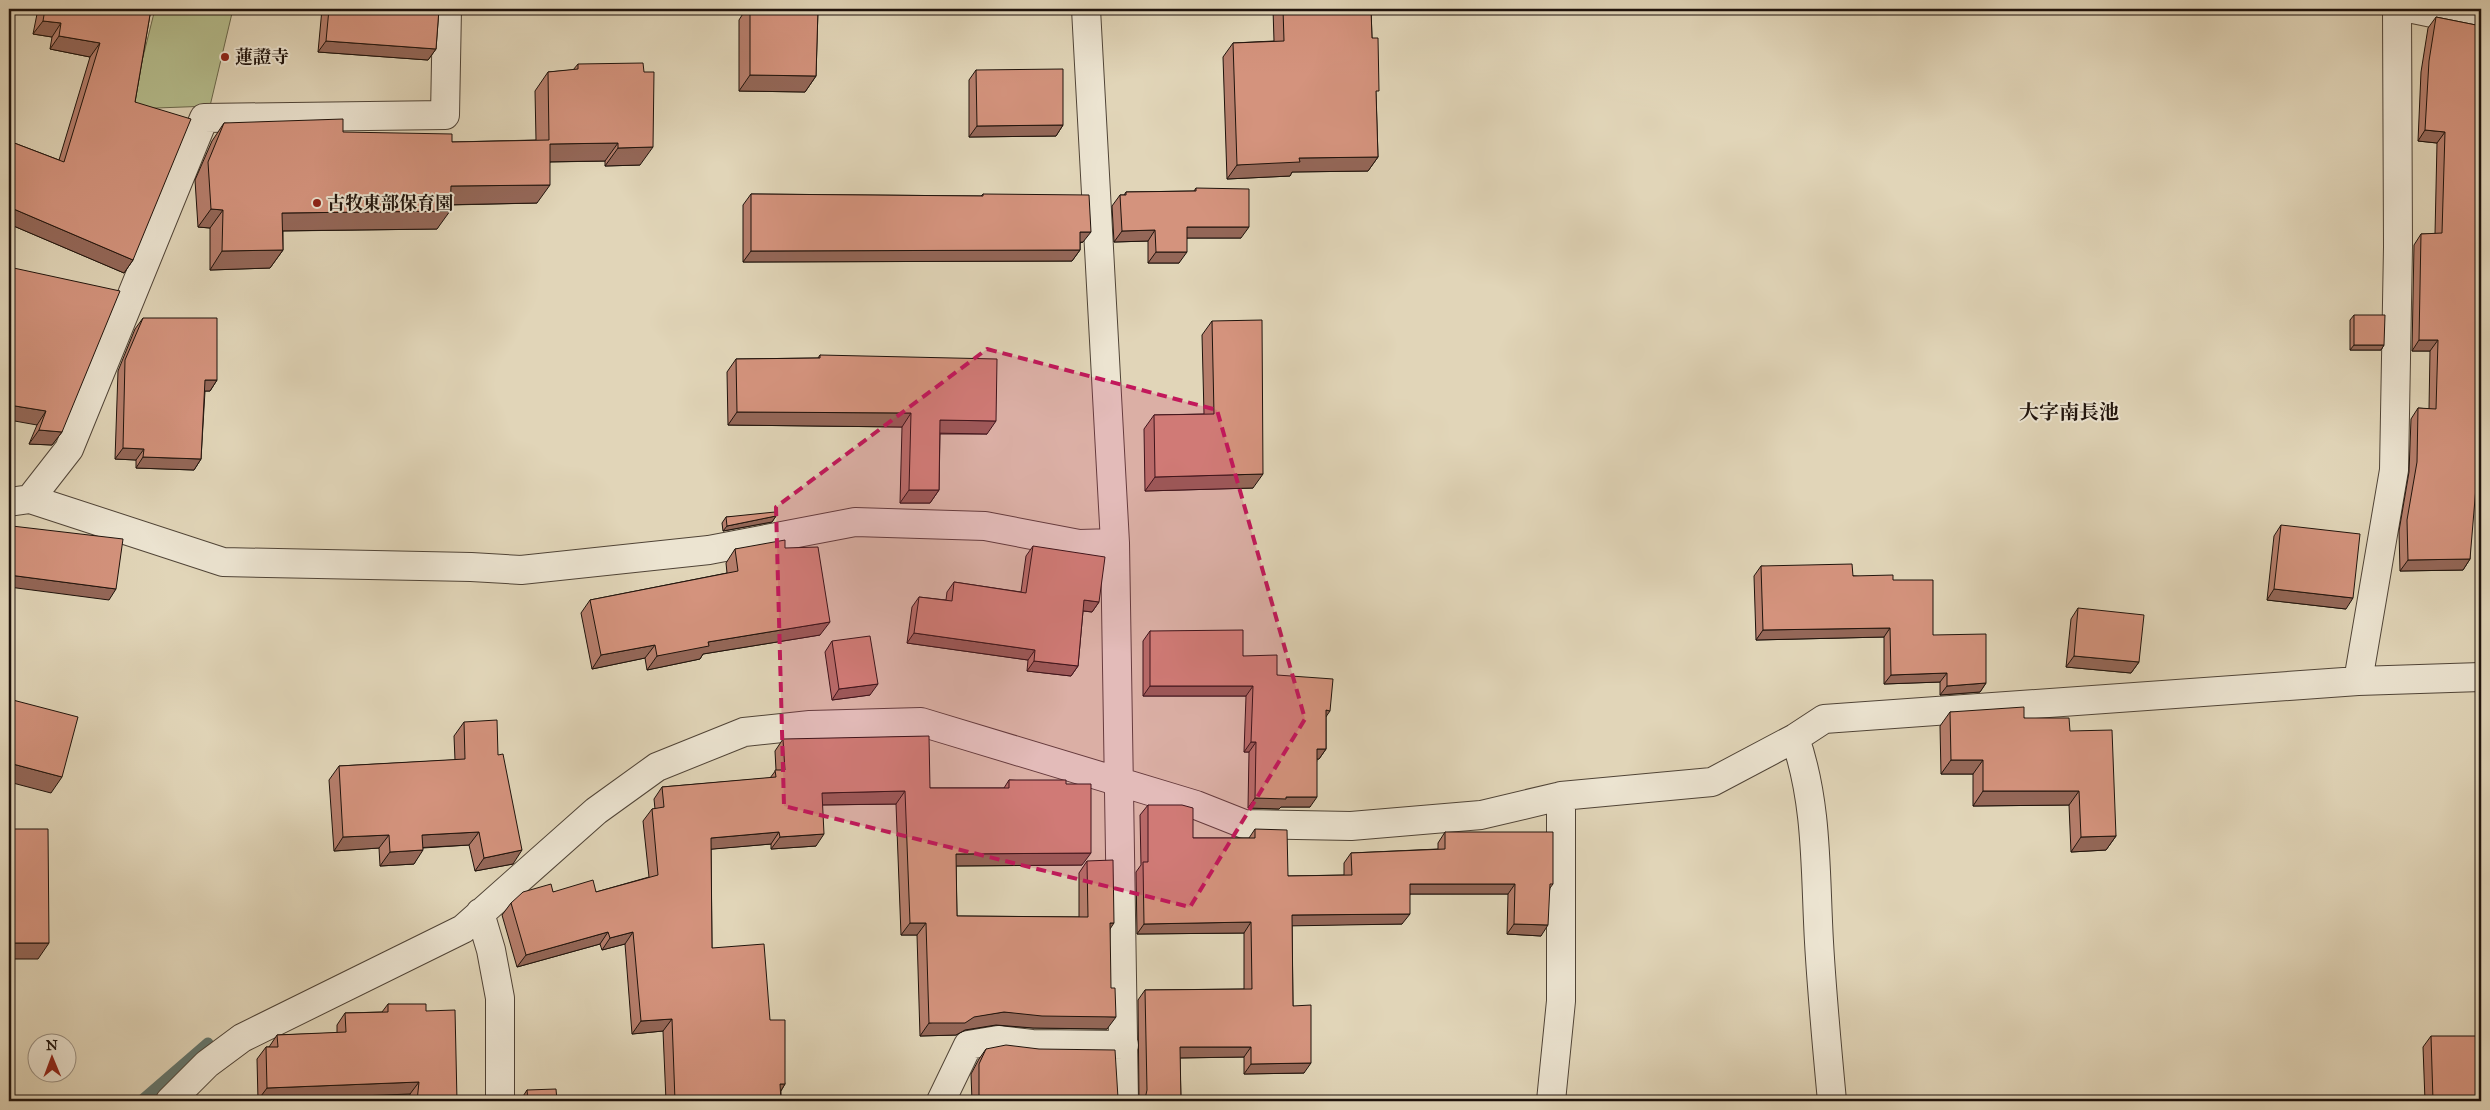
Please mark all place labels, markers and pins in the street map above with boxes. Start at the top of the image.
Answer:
place label: 蓮證寺 [235,46,289,68]
marker: 蓮證寺 [219,51,231,63]
place label: 古牧東部保育園 [327,192,453,214]
marker: 古牧東部保育園 [311,197,323,209]

